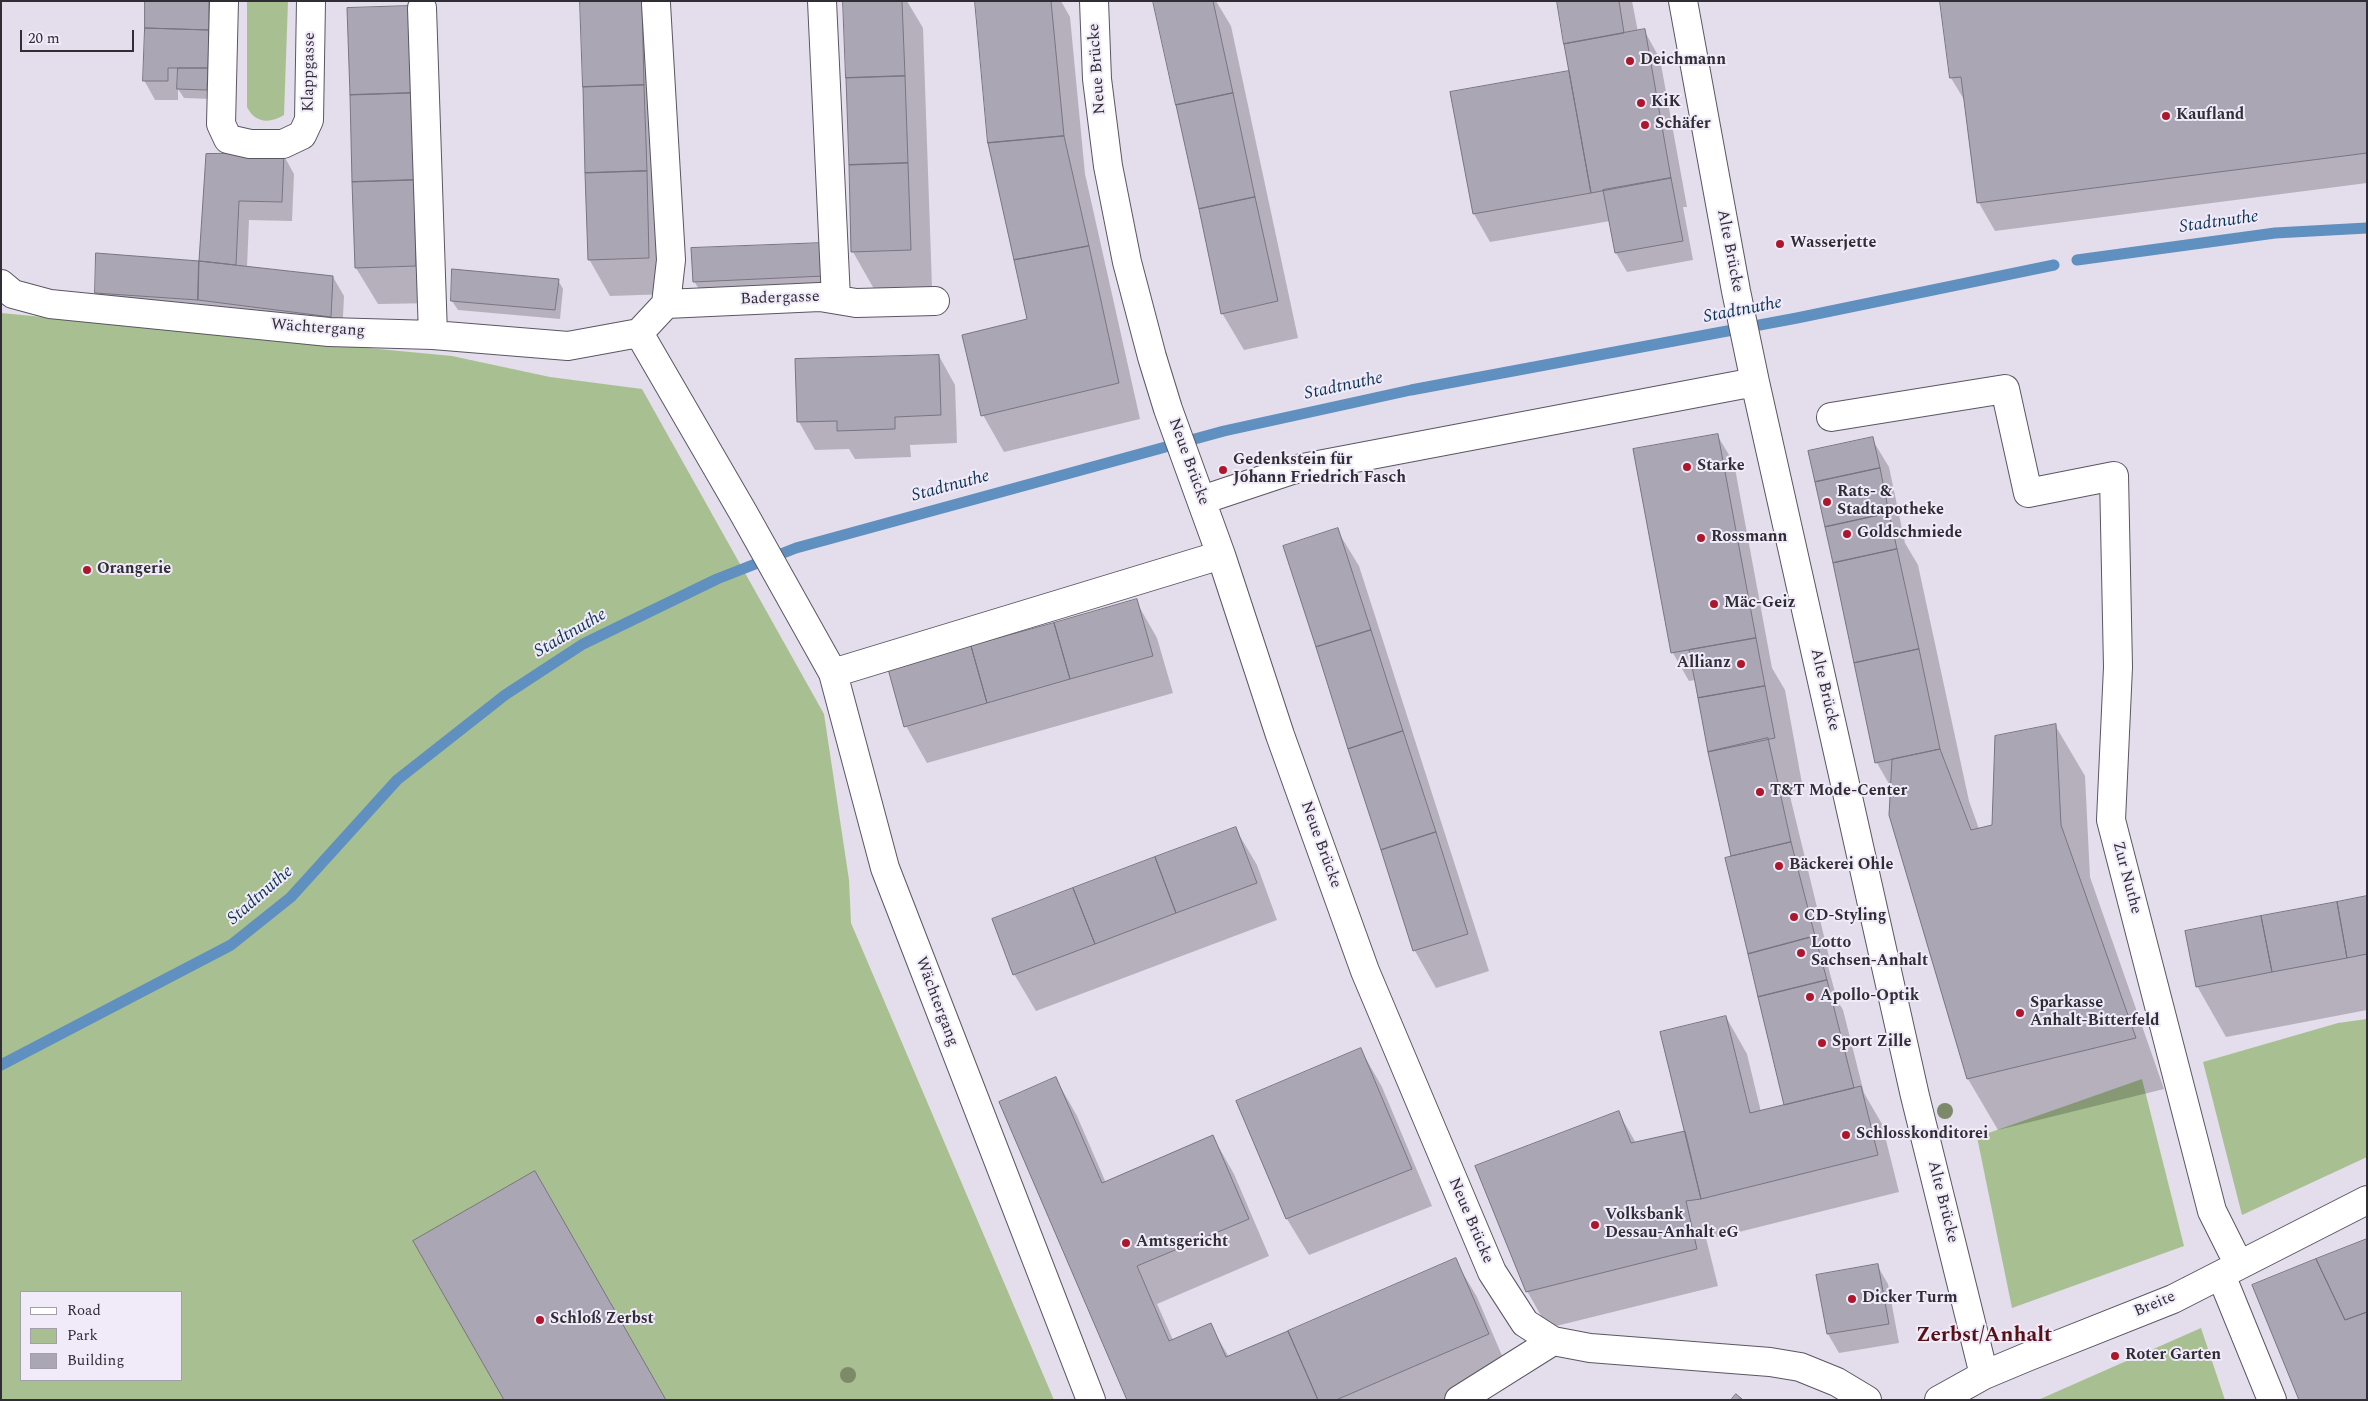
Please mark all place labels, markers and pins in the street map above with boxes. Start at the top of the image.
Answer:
place label: Deichmann [1640,51,1726,71]
marker: Deichmann [1624,55,1636,67]
place label: KiK [1651,93,1681,113]
marker: KiK [1635,97,1647,109]
place label: Kaufland [2176,106,2244,126]
marker: Kaufland [2160,110,2172,122]
place label: Schäfer [1655,115,1711,135]
marker: Schäfer [1639,119,1651,131]
place label: Wasserjette [1790,234,1876,254]
marker: Wasserjette [1774,238,1786,250]
place label: Gedenkstein für Johann Friedrich Fasch [1233,451,1406,489]
place label: Starke [1697,457,1745,477]
marker: Starke [1681,461,1693,473]
marker: Gedenkstein für Johann Friedrich Fasch [1217,464,1229,476]
place label: Rats- & Stadtapotheke [1837,483,1944,521]
marker: Rats- & Stadtapotheke [1821,496,1833,508]
place label: Goldschmiede [1857,524,1962,544]
place label: Rossmann [1711,528,1788,548]
marker: Goldschmiede [1841,528,1853,540]
marker: Rossmann [1695,532,1707,544]
place label: Orangerie [97,560,171,580]
marker: Orangerie [81,564,93,576]
place label: Mäc-Geiz [1724,594,1795,614]
marker: Mäc-Geiz [1708,598,1720,610]
place label: Allianz [1677,654,1731,674]
marker: Allianz [1735,658,1747,670]
place label: T&T Mode-Center [1770,782,1907,802]
marker: T&T Mode-Center [1754,786,1766,798]
place label: Bäckerei Ohle [1789,856,1893,876]
marker: Bäckerei Ohle [1773,860,1785,872]
place label: CD-Styling [1804,907,1886,927]
marker: CD-Styling [1788,911,1800,923]
place label: Lotto Sachsen-Anhalt [1811,934,1928,972]
marker: Lotto Sachsen-Anhalt [1795,947,1807,959]
place label: Apollo-Optik [1820,987,1920,1007]
marker: Apollo-Optik [1804,991,1816,1003]
place label: Sparkasse Anhalt-Bitterfeld [2030,994,2160,1032]
marker: Sparkasse Anhalt-Bitterfeld [2014,1007,2026,1019]
place label: Sport Zille [1832,1033,1911,1053]
marker: Sport Zille [1816,1037,1828,1049]
place label: Schlosskonditorei [1856,1125,1988,1145]
marker: Schlosskonditorei [1840,1129,1852,1141]
place label: Volksbank Dessau-Anhalt eG [1605,1206,1739,1244]
marker: Volksbank Dessau-Anhalt eG [1589,1219,1601,1231]
place label: Amtsgericht [1136,1233,1228,1253]
marker: Amtsgericht [1120,1237,1132,1249]
place label: Dicker Turm [1862,1289,1958,1309]
marker: Dicker Turm [1846,1293,1858,1305]
place label: Schloß Zerbst [550,1310,654,1330]
marker: Schloß Zerbst [534,1314,546,1326]
place label: Roter Garten [2125,1346,2221,1366]
marker: Roter Garten [2109,1350,2121,1362]

